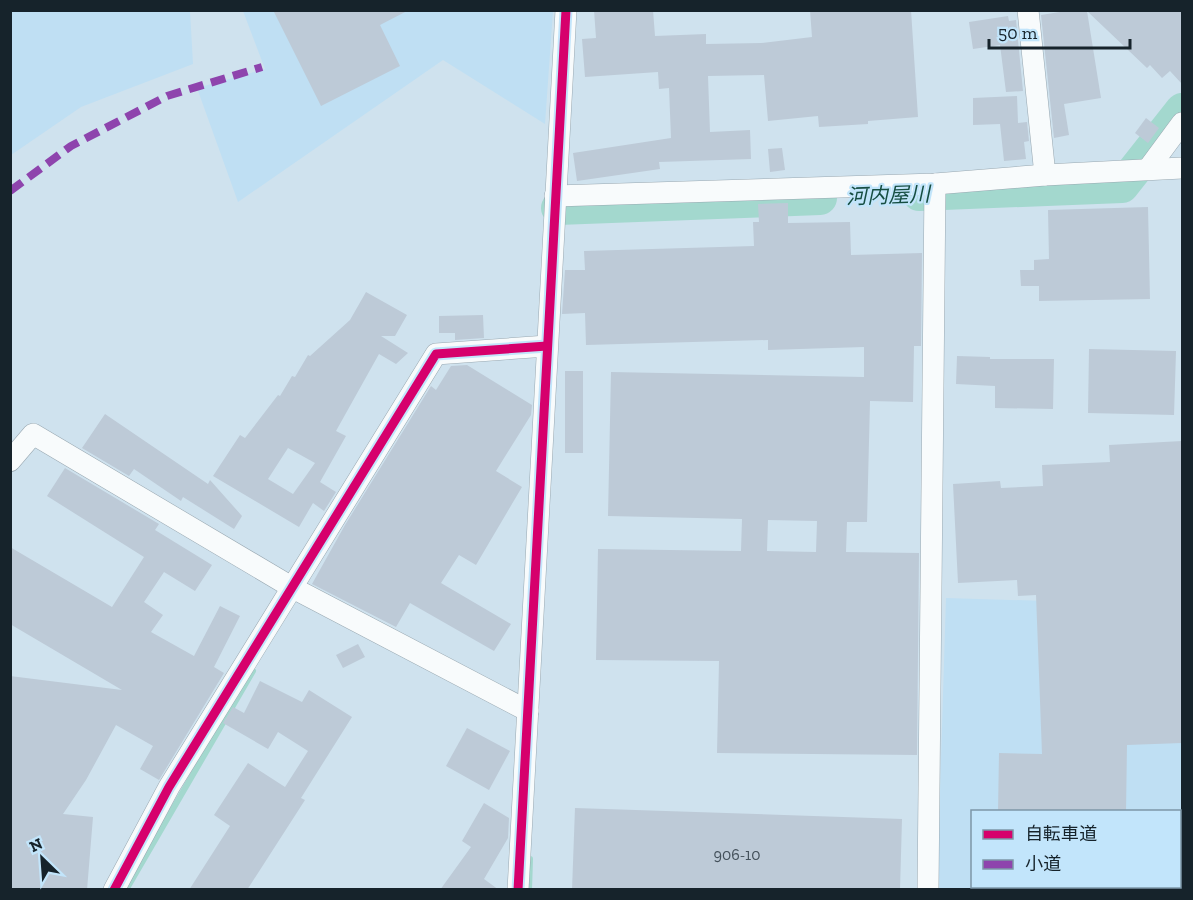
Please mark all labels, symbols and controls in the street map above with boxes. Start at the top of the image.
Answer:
scale bar [989,12,1130,50]
text: 50 m [998,22,1038,44]
water label: 河内屋川 [846,181,932,209]
legend [971,810,1181,888]
text: 自転車道 [1025,823,1097,845]
north arrow [12,828,72,888]
text: N [26,834,45,856]
house number: 906-10 [714,845,760,864]
text: 小道 [1025,853,1061,875]

